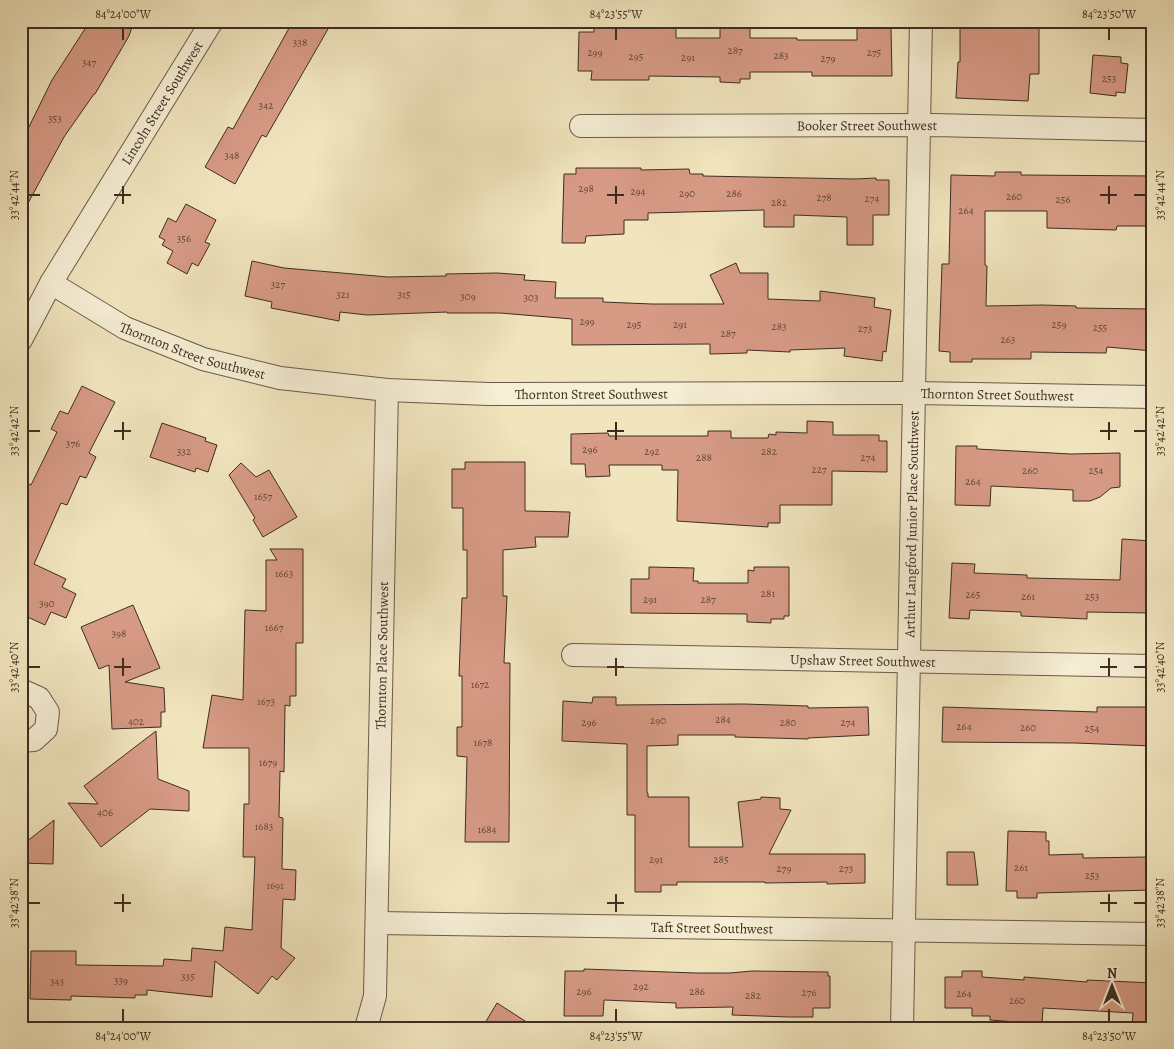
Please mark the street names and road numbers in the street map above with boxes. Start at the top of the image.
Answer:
street label: Lincoln Street Southwest [117,37,208,169]
street label: Booker Street Southwest [797,116,938,135]
street label: Thornton Street Southwest [117,318,268,384]
street label: Thornton Street Southwest [921,384,1074,406]
street label: Thornton Street Southwest [515,385,668,404]
street label: Arthur Langford Junior Place Southwest [900,410,924,639]
street label: Thornton Place Southwest [371,581,393,730]
street label: Upshaw Street Southwest [790,650,936,672]
street label: Taft Street Southwest [651,918,774,939]

